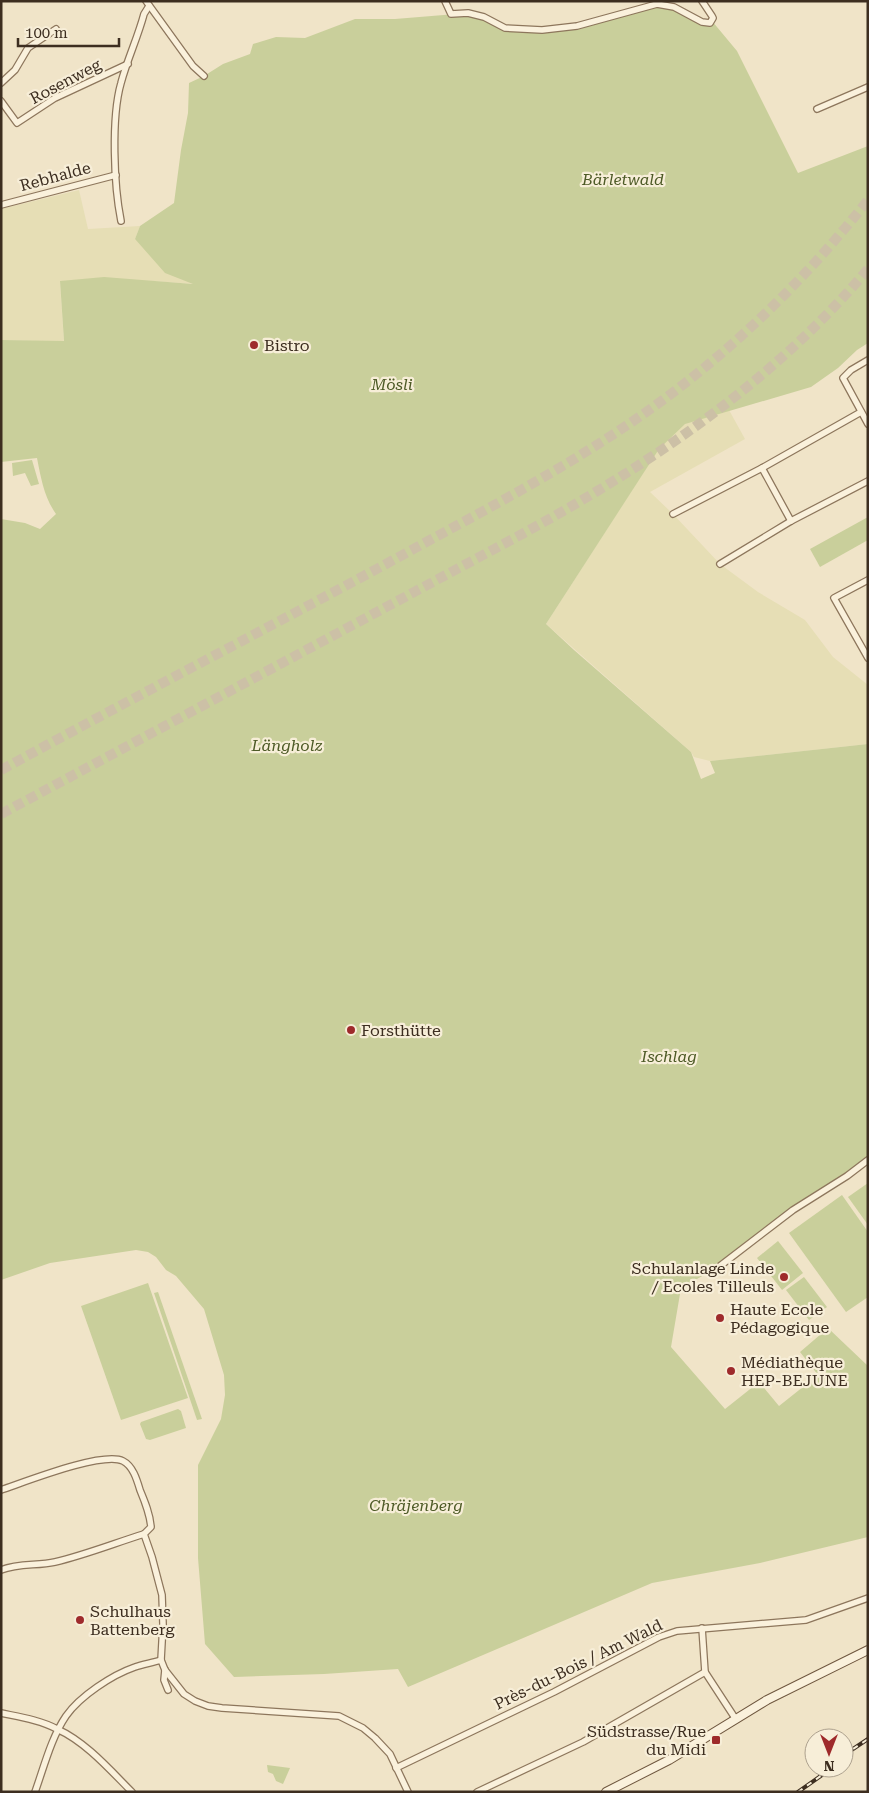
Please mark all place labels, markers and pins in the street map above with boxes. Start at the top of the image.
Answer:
place label: Bistro [264,336,310,355]
marker: Bistro [248,339,260,351]
place label: Forsthütte [361,1021,441,1040]
marker: Forsthütte [345,1024,357,1036]
place label: Schulanlage Linde / Ecoles Tilleuls [631,1259,774,1296]
marker: Schulanlage Linde / Ecoles Tilleuls [778,1271,790,1283]
place label: Haute Ecole Pédagogique [730,1300,830,1337]
marker: Haute Ecole Pédagogique [714,1312,726,1324]
place label: Médiathèque HEP-BEJUNE [741,1353,848,1390]
marker: Médiathèque HEP-BEJUNE [725,1365,737,1377]
place label: Schulhaus Battenberg [90,1602,175,1639]
marker: Schulhaus Battenberg [74,1614,86,1626]
place label: Südstrasse/Rue du Midi [587,1722,706,1759]
marker: Südstrasse/Rue du Midi [710,1734,722,1746]

